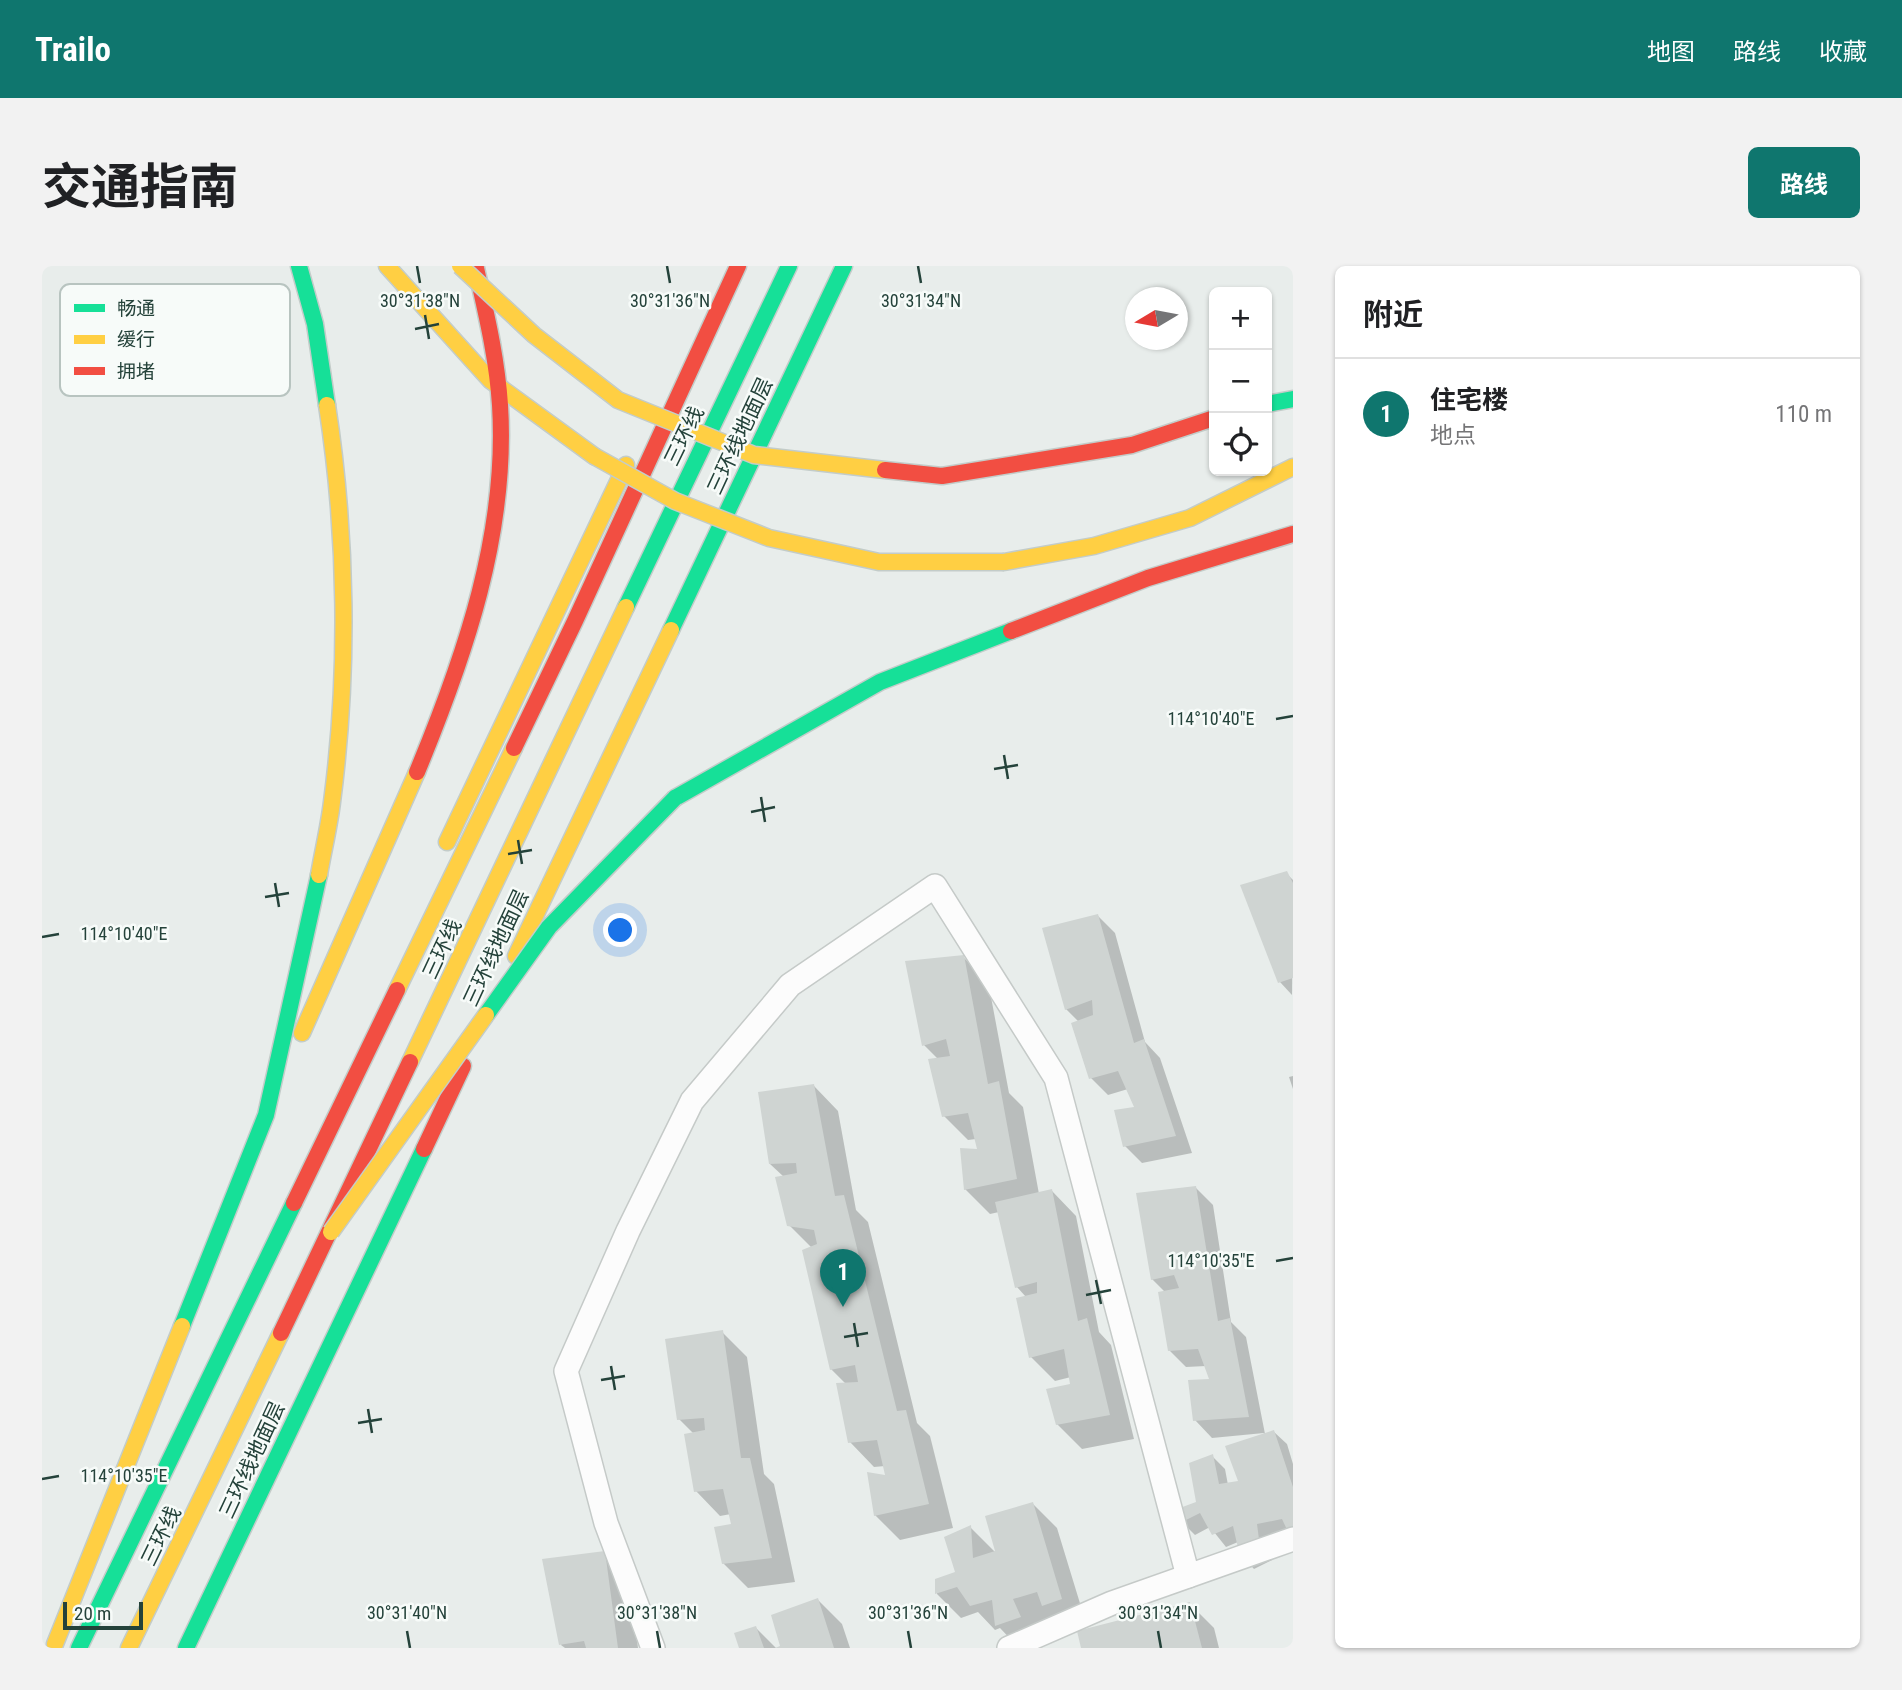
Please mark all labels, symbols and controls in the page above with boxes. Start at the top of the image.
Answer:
text: Trailo [35,30,111,69]
text: 地图 [1647,38,1695,66]
text: 路线 [1733,38,1781,66]
text: 收藏 [1819,38,1867,66]
button: 路线 [1748,147,1860,218]
text: 交通指南 [42,159,238,216]
legend [60,284,290,396]
north arrow [1125,287,1188,350]
map controls [1209,287,1272,476]
button: + [1209,287,1272,350]
text: 30°31'38"N [380,290,460,311]
text: 30°31'36"N [630,290,710,311]
text: 30°31'34"N [881,290,961,311]
text: 畅通 [117,297,155,320]
text: 附近 [1363,297,1423,332]
text: 缓行 [117,328,155,351]
button: − [1209,350,1272,413]
text: 拥堵 [117,360,155,383]
street label: 三环线地面层 [702,374,778,498]
text: 住宅楼 [1430,385,1508,415]
text: 1 [1380,401,1392,428]
text: 110 m [1775,401,1832,428]
street label: 三环线 [659,402,709,470]
button: locate [1209,413,1272,476]
text: 地点 [1430,422,1476,449]
text: 114°10'40"E [1168,708,1254,729]
street label: 三环线地面层 [458,886,534,1010]
your location [603,913,637,947]
street label: 三环线 [418,915,466,983]
text: 114°10'40"E [81,923,167,944]
pin: 1 [820,1249,866,1307]
text: 114°10'35"E [1168,1250,1254,1271]
street label: 三环线地面层 [214,1398,290,1522]
text: 114°10'35"E [81,1465,167,1486]
street label: 三环线 [136,1502,186,1570]
scale bar [63,1599,144,1631]
text: 20 m [74,1602,111,1625]
text: 30°31'40"N [367,1602,447,1623]
text: 30°31'38"N [617,1602,697,1623]
text: 30°31'36"N [868,1602,948,1623]
text: 30°31'34"N [1118,1602,1198,1623]

